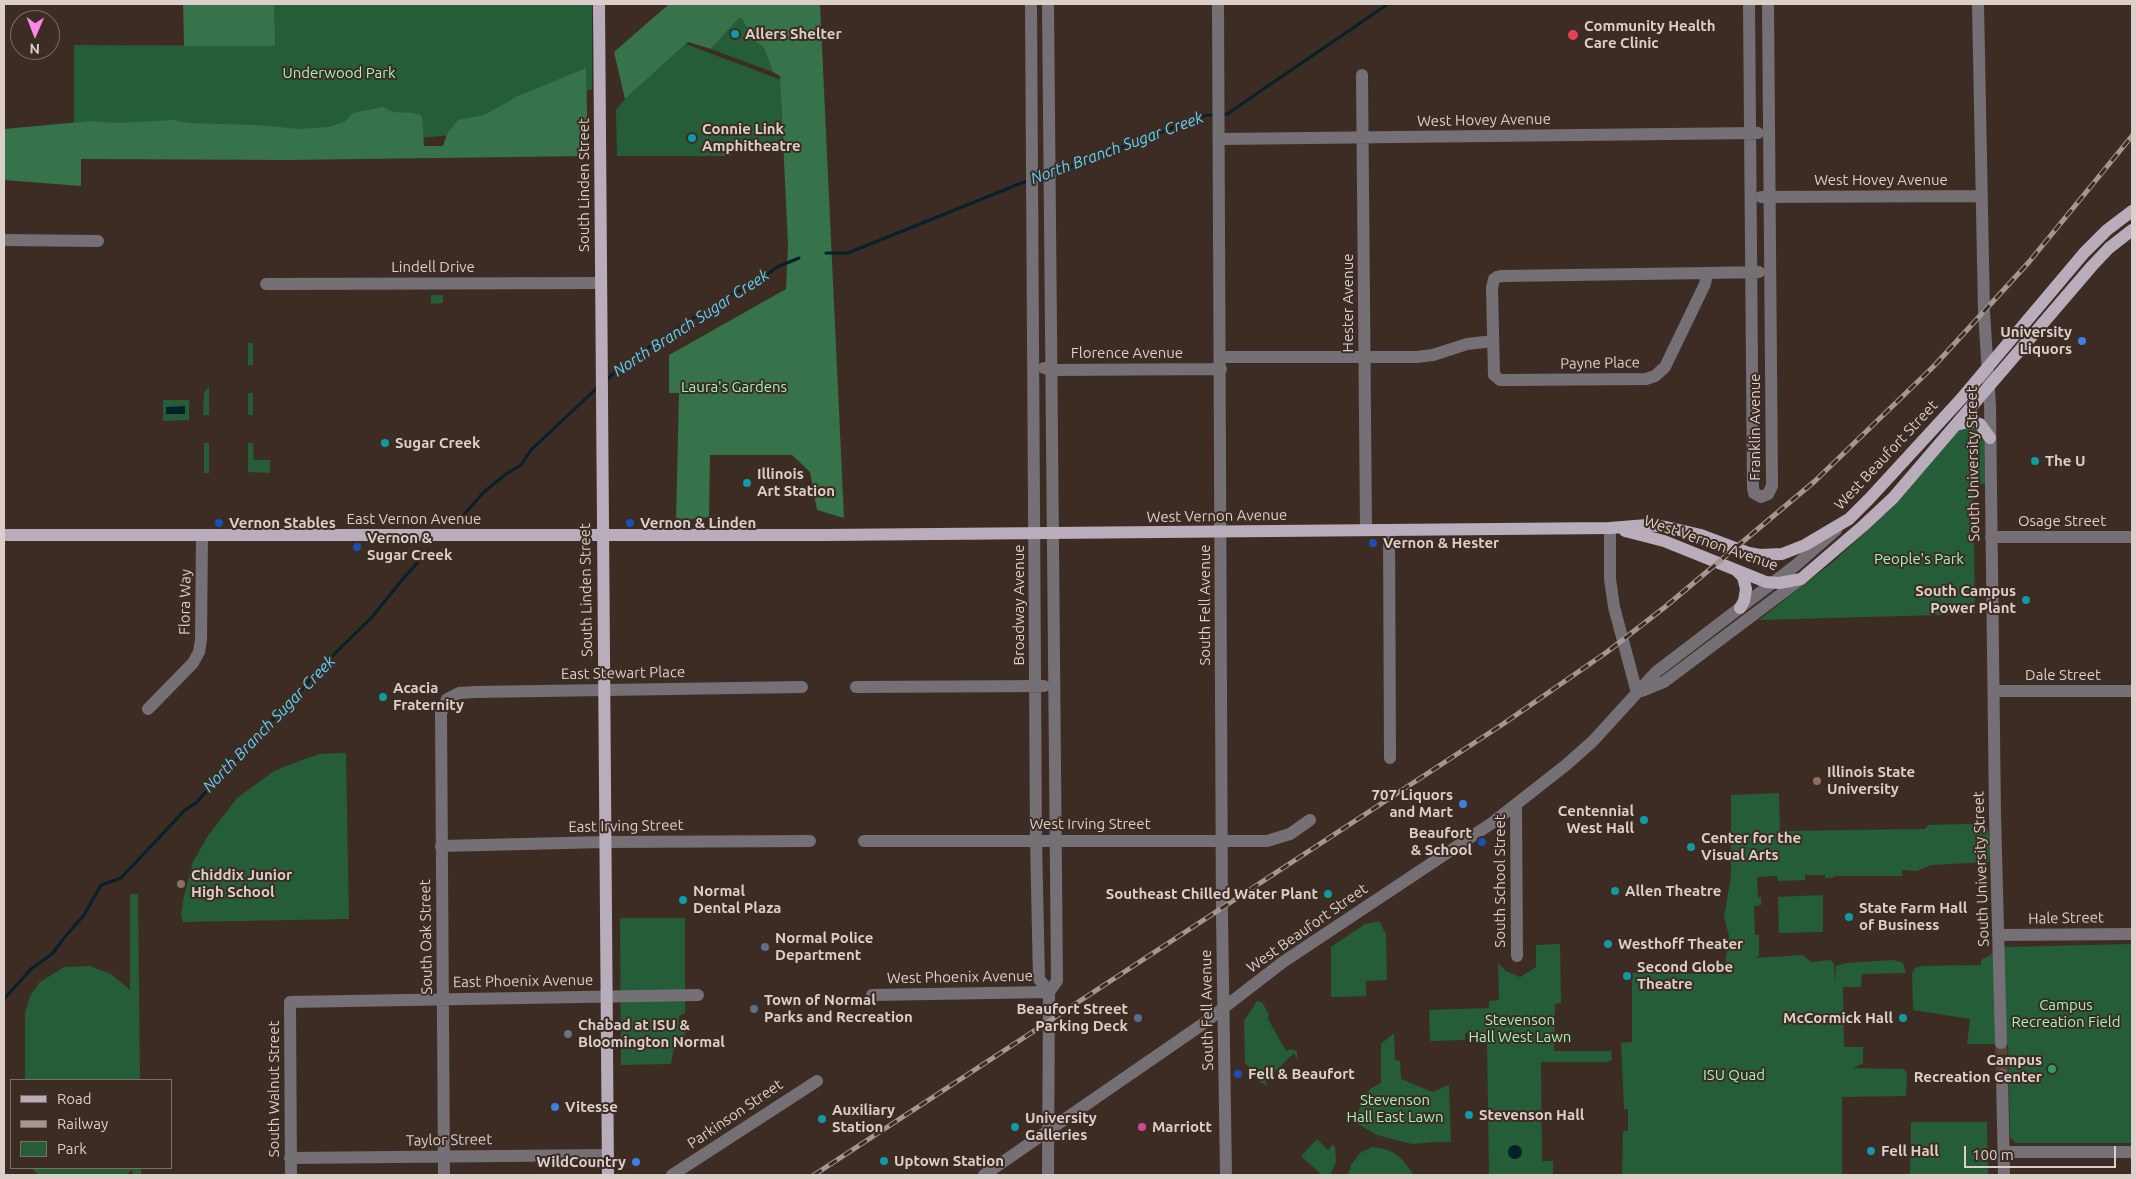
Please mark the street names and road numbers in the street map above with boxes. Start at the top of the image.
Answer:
street label: West Hovey Avenue [1417,110,1551,130]
street label: South Linden Street [575,118,593,252]
street label: West Hovey Avenue [1814,171,1948,189]
street label: Hester Avenue [1339,253,1357,353]
street label: Lindell Drive [391,258,475,276]
street label: Florence Avenue [1071,344,1183,362]
street label: Payne Place [1560,353,1640,373]
street label: Franklin Avenue [1746,373,1764,481]
street label: South University Street [1963,386,1983,542]
street label: West Beaufort Street [1831,396,1941,514]
street label: West Vernon Avenue [1147,506,1287,526]
street label: East Vernon Avenue [347,510,481,528]
street label: West Vernon Avenue [1642,512,1780,574]
street label: Osage Street [2018,512,2106,530]
street label: South Linden Street [576,523,596,657]
street label: South Fell Avenue [1196,544,1214,666]
street label: Broadway Avenue [1010,545,1028,665]
street label: Flora Way [175,569,195,635]
street label: East Stewart Place [561,663,685,683]
street label: Dale Street [2025,666,2101,684]
street label: South University Street [1969,791,1993,947]
street label: South School Street [1491,814,1509,948]
street label: West Irving Street [1029,815,1151,833]
street label: East Irving Street [568,816,684,836]
street label: South Oak Street [416,879,436,995]
street label: West Beaufort Street [1243,880,1371,976]
street label: Hale Street [2028,908,2104,928]
street label: South Fell Avenue [1197,949,1217,1071]
street label: West Phoenix Avenue [887,967,1033,987]
street label: East Phoenix Avenue [453,971,593,991]
street label: South Walnut Street [265,1021,283,1157]
street label: Parkinson Street [684,1075,786,1153]
street label: Taylor Street [406,1130,492,1150]

